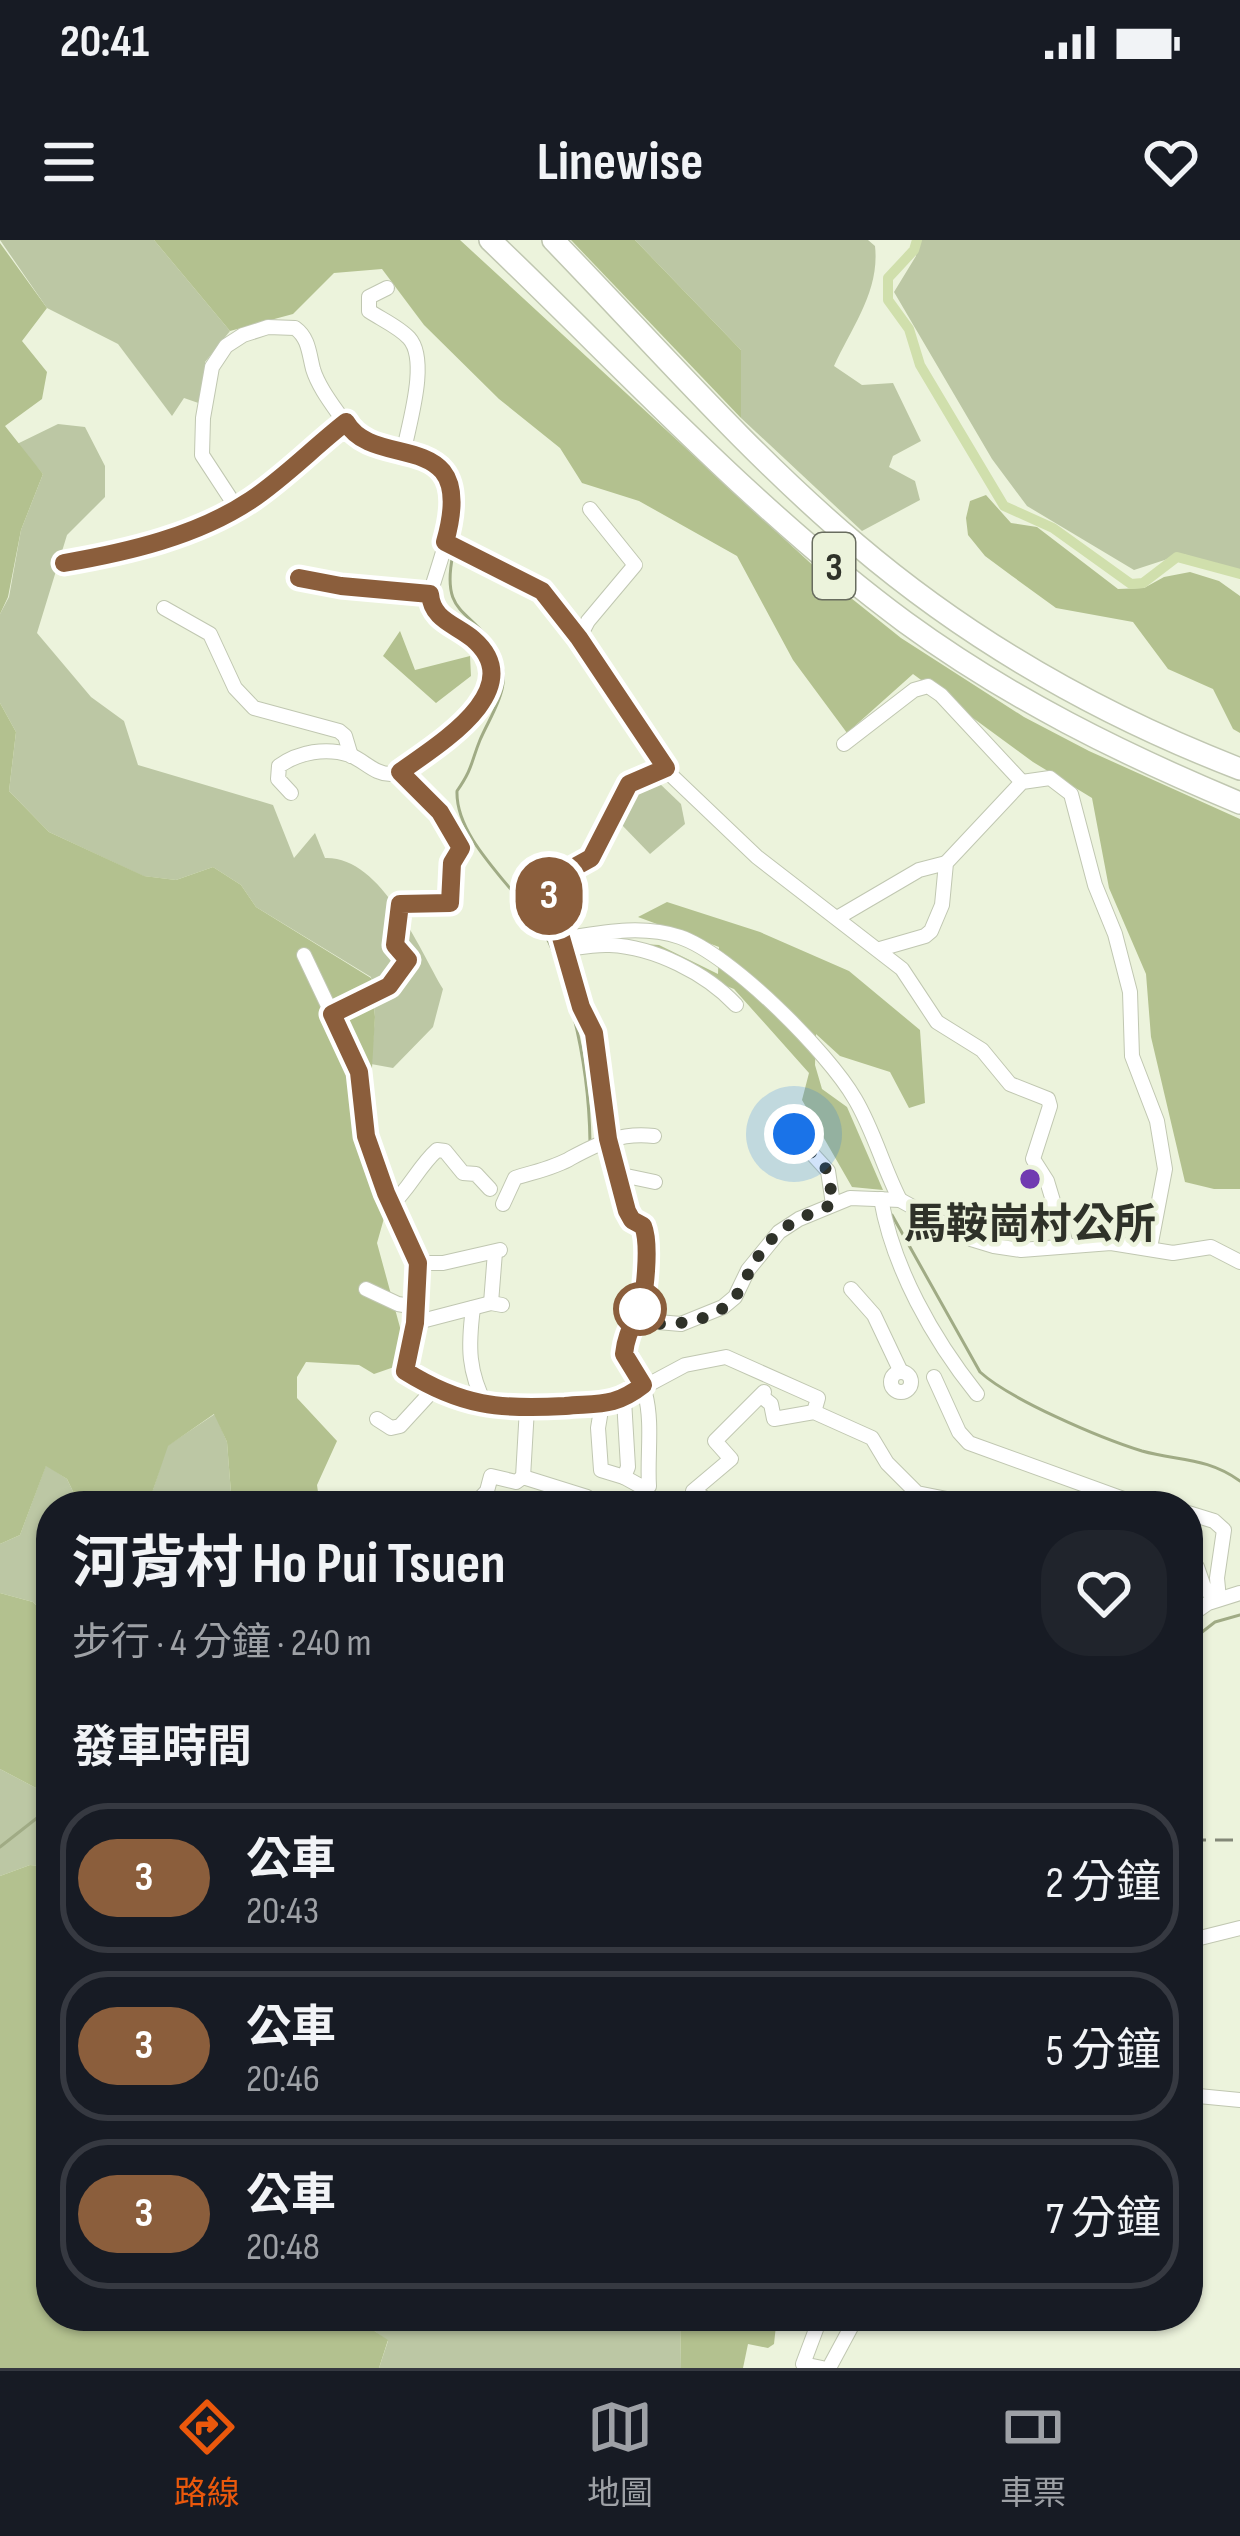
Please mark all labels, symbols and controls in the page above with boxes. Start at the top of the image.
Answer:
text: 20:41 [60,15,149,70]
icon: menu [36,129,102,195]
icon: heart [1138,129,1204,195]
text: Linewise [537,130,703,195]
road number: 3 [813,533,855,599]
line badge: 3 [510,857,588,935]
text: 3 [540,870,558,921]
your location [764,1104,824,1164]
marker: 馬鞍崗村公所 [1017,1166,1043,1192]
place label: 馬鞍崗村公所 [904,1200,1156,1251]
unlabelled marker [615,1284,665,1334]
button: heart [1041,1530,1167,1656]
text: 河背村 Ho Pui Tsuen [72,1531,506,1599]
text: 步行 · 4 分鐘 · 240 m [72,1620,372,1667]
text: 發車時間 [72,1721,252,1776]
text: 公車 [246,1833,336,1888]
text: 3 [135,1852,153,1903]
text: 2 分鐘 [1045,1856,1161,1911]
text: 20:43 [246,1888,319,1935]
text: 公車 [246,2001,336,2056]
text: 3 [135,2020,153,2071]
text: 5 分鐘 [1046,2024,1161,2079]
text: 20:46 [246,2056,320,2103]
text: 公車 [246,2169,336,2224]
text: 3 [135,2188,153,2239]
text: 7 分鐘 [1046,2192,1161,2247]
text: 20:48 [246,2224,320,2271]
tab: 路線 [174,2394,240,2514]
tab: 地圖 [587,2394,653,2514]
tab: 車票 [1000,2394,1066,2514]

